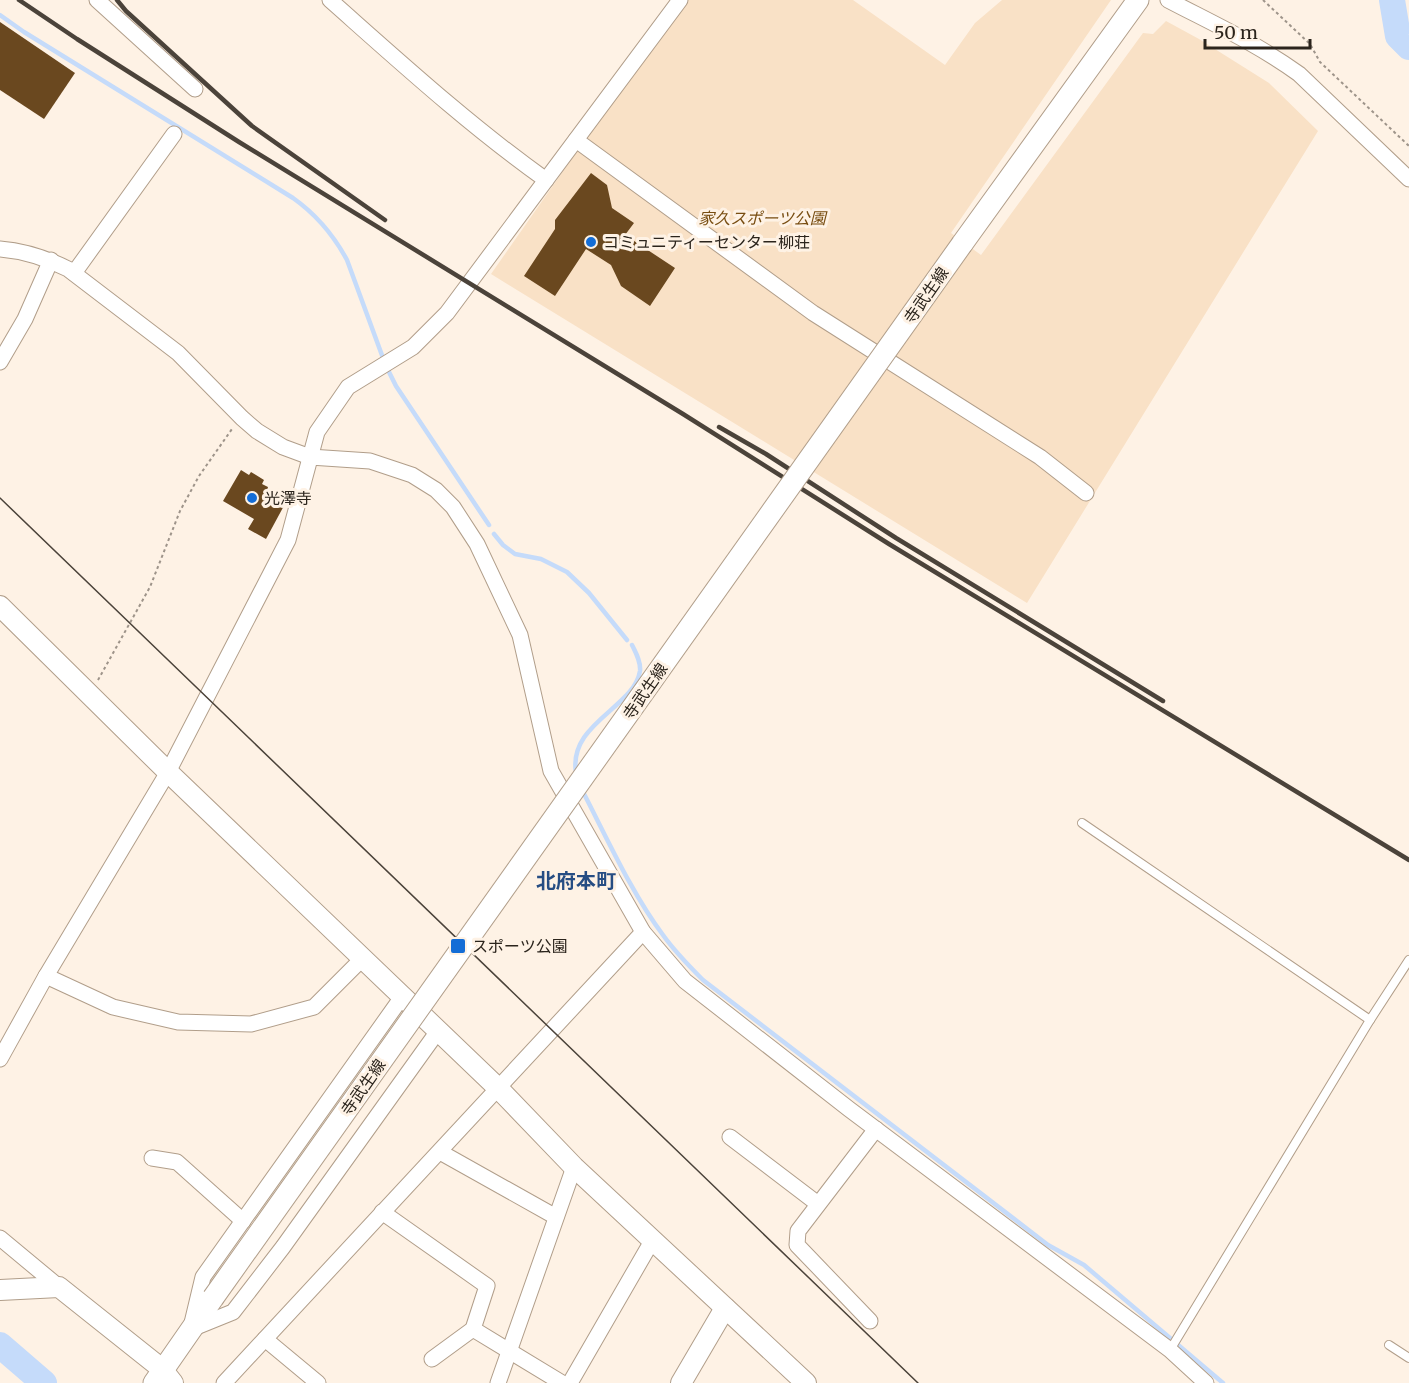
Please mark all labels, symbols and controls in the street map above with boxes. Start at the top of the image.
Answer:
scale bar [1205,12,1310,50]
text: 50 m [1214,21,1258,44]
park label: 家久スポーツ公園 [698,208,828,228]
place label: コミュニティーセンター柳荘 [603,232,810,252]
marker: コミュニティーセンター柳荘 [584,235,598,249]
street label: 寺武生線 [899,263,953,327]
place label: 光澤寺 [264,488,312,508]
marker: 光澤寺 [245,491,259,505]
street label: 寺武生線 [618,659,672,723]
district label: 北府本町 [536,868,616,893]
place label: スポーツ公園 [472,936,568,956]
marker: スポーツ公園 [449,937,467,955]
street label: 寺武生線 [336,1055,390,1119]

